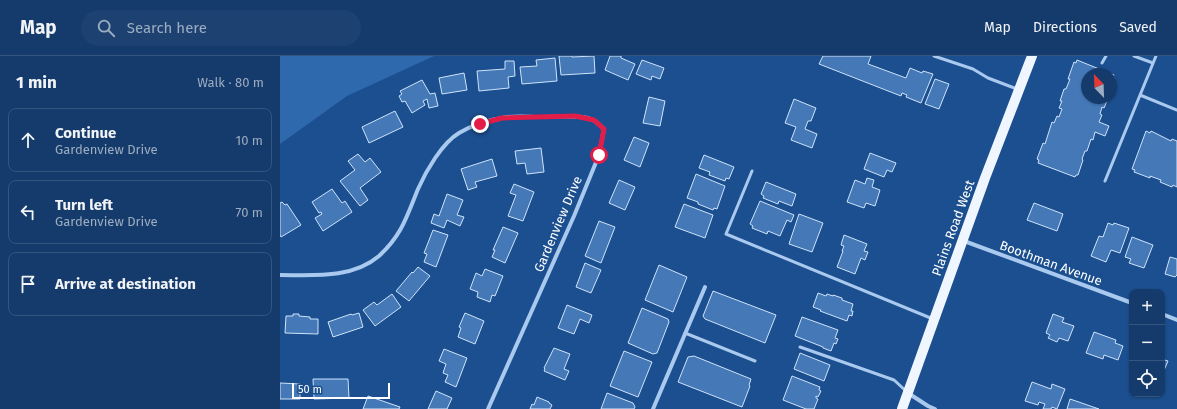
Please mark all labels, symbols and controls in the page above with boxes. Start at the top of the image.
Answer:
search box [81,10,361,46]
text: Map [20,16,57,39]
icon: search [95,17,117,39]
text: Search here [127,19,207,37]
text: Map [984,19,1011,36]
text: Directions [1033,19,1097,36]
text: Saved [1119,19,1157,36]
north arrow [1081,68,1117,104]
text: 1 min [16,72,57,93]
text: Walk · 80 m [197,75,264,90]
route end [471,115,489,133]
text: Continue [55,124,116,142]
icon: ahead [17,129,39,151]
text: 10 m [236,133,263,148]
text: Gardenview Drive [55,142,158,157]
route start [590,146,608,164]
street label: Gardenview Drive [531,174,585,274]
street label: Plains Road West [929,178,977,278]
text: Turn left [55,196,113,214]
icon: left [17,201,39,223]
text: 70 m [236,205,263,220]
text: Gardenview Drive [55,214,158,229]
street label: Boothman Avenue [998,238,1104,288]
icon: arrive [17,273,39,295]
text: Arrive at destination [55,275,196,293]
map controls [1129,289,1165,397]
button: + [1129,289,1165,325]
button: − [1129,325,1165,361]
button: locate [1129,361,1165,397]
scale bar [292,381,390,400]
text: 50 m [298,383,322,396]

